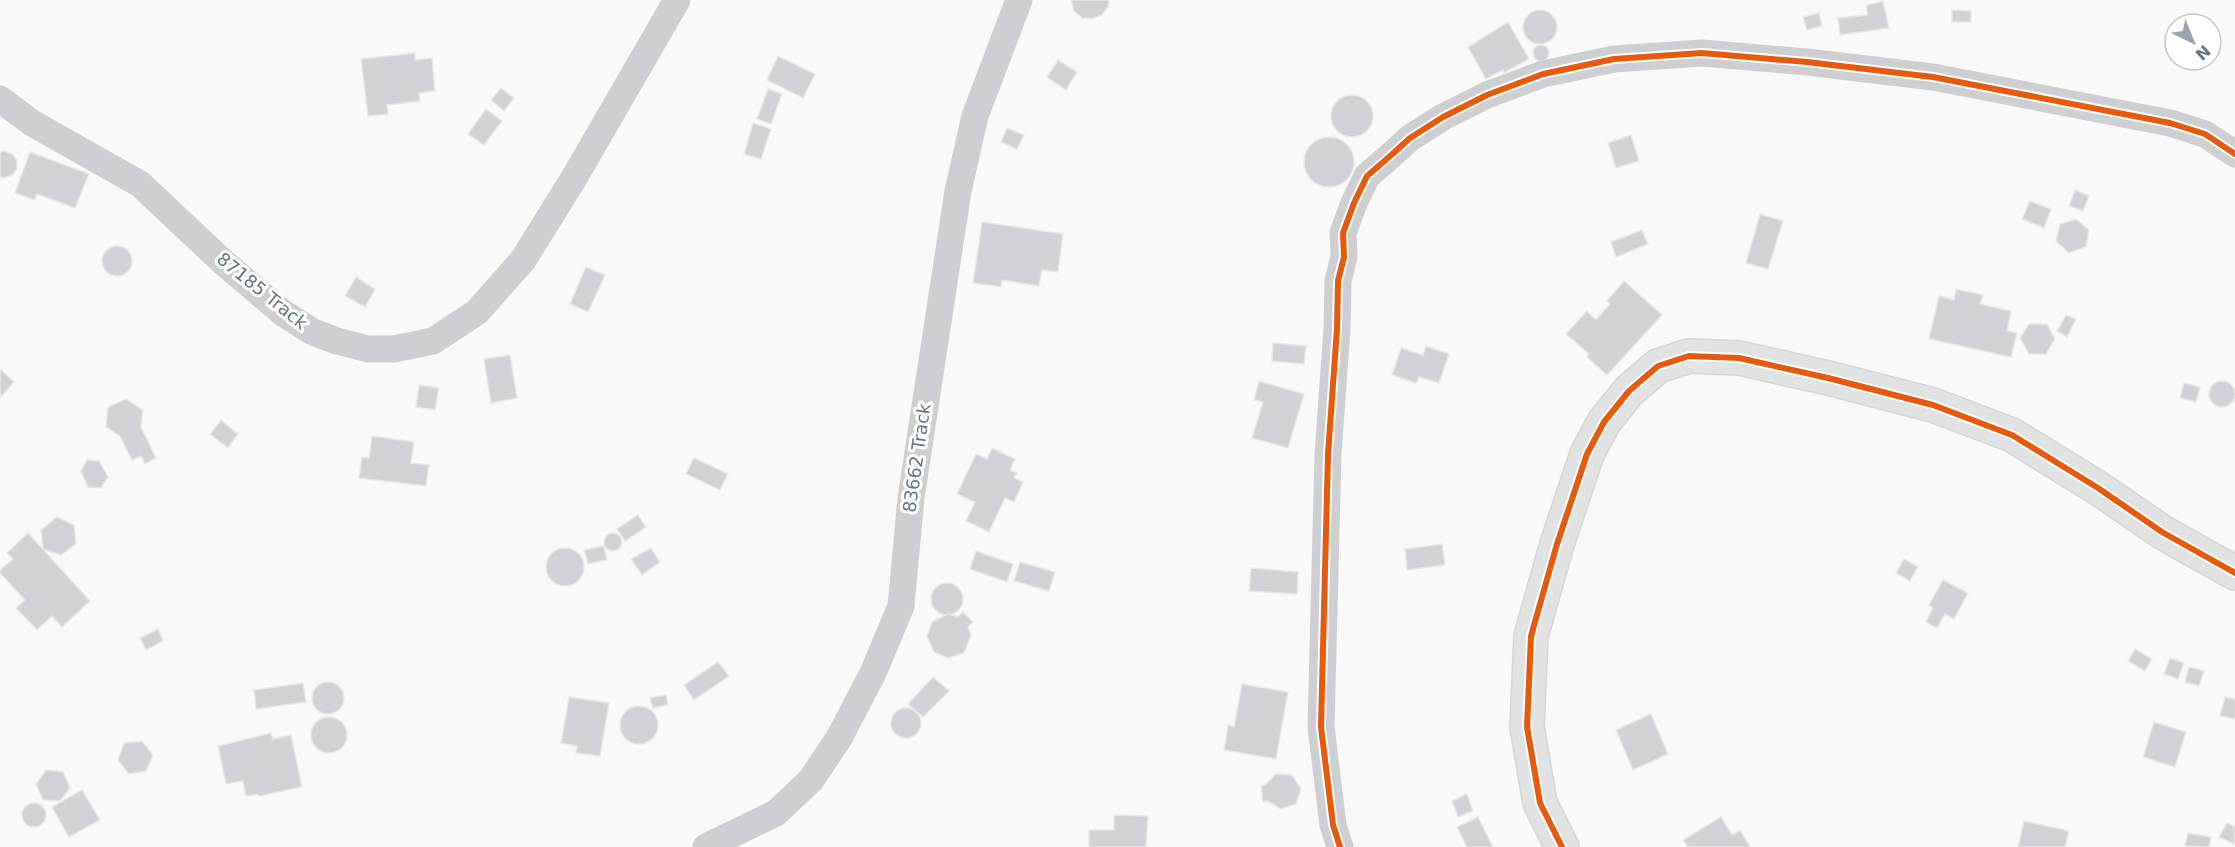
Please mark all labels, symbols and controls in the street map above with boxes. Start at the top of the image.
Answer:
north arrow [2163,12,2223,72]
text: N [2192,41,2214,64]
street label: 87185 Track [213,248,312,334]
street label: 83662 Track [898,401,935,514]

